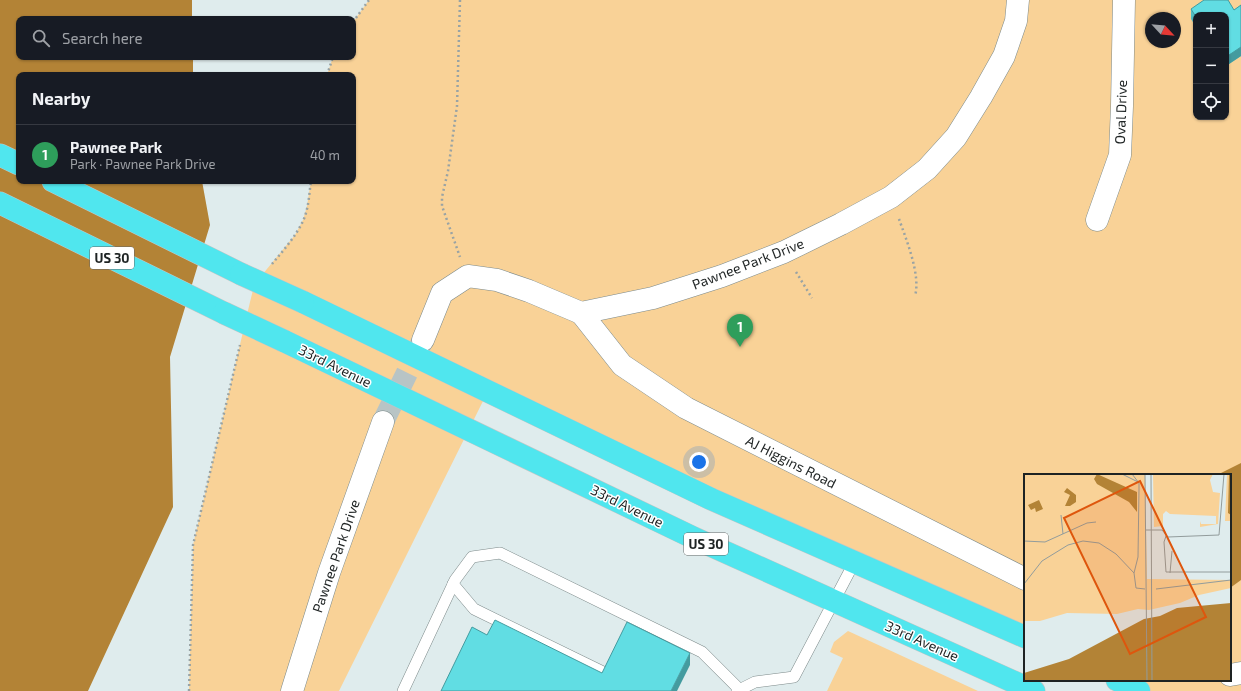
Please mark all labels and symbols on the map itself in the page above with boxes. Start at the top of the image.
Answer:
north arrow [1145,12,1181,48]
street label: Oval Drive [1111,79,1130,145]
street label: Pawnee Park Drive [689,234,806,293]
road number: US 30 [90,247,134,269]
pin: 1 [727,314,753,347]
street label: 33rd Avenue [296,341,374,390]
street label: AJ Higgins Road [743,431,839,492]
your location [689,452,709,472]
inset map [1024,474,1231,681]
street label: 33rd Avenue [588,481,666,530]
street label: Pawnee Park Drive [308,497,363,615]
road number: US 30 [684,533,728,555]
street label: 33rd Avenue [883,617,962,664]

